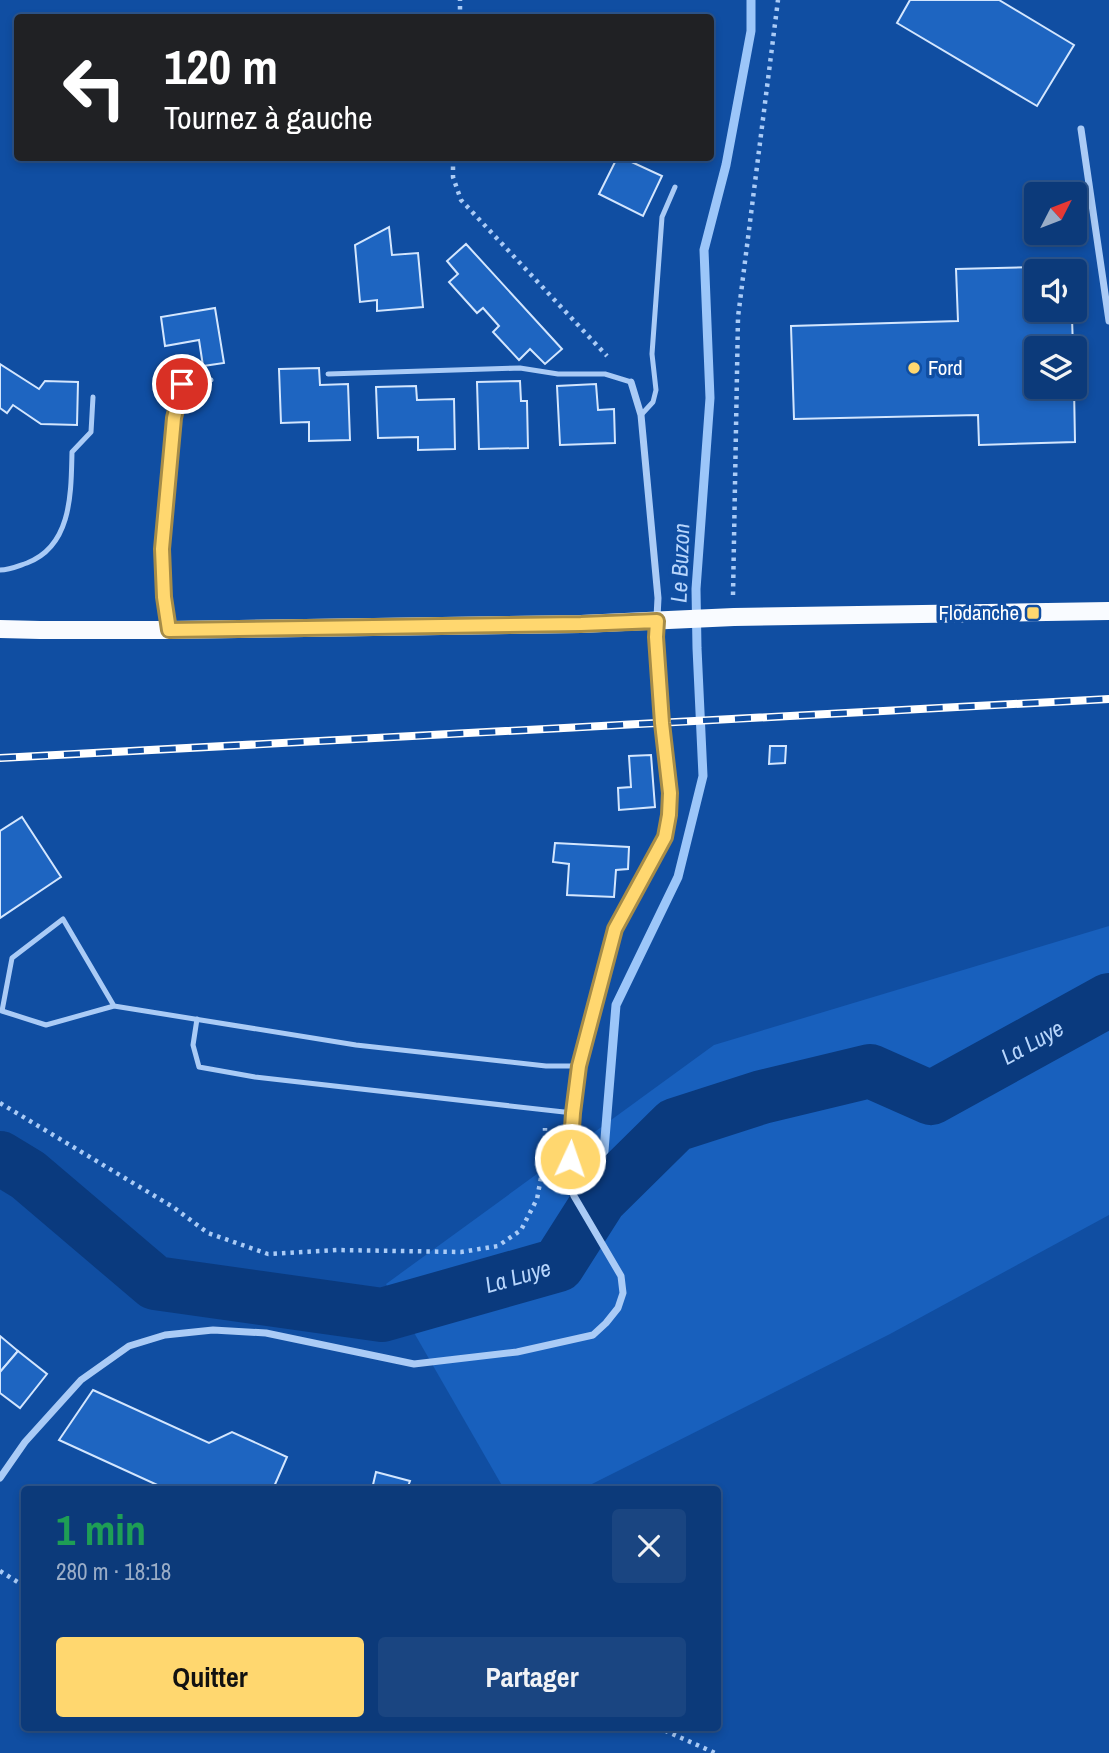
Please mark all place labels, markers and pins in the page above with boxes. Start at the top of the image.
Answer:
place label: Ford [928,353,963,382]
pin [152,354,212,414]
marker: Ford [906,360,922,376]
place label: Flodanche [939,598,1019,627]
marker: Flodanche [1025,605,1041,621]

